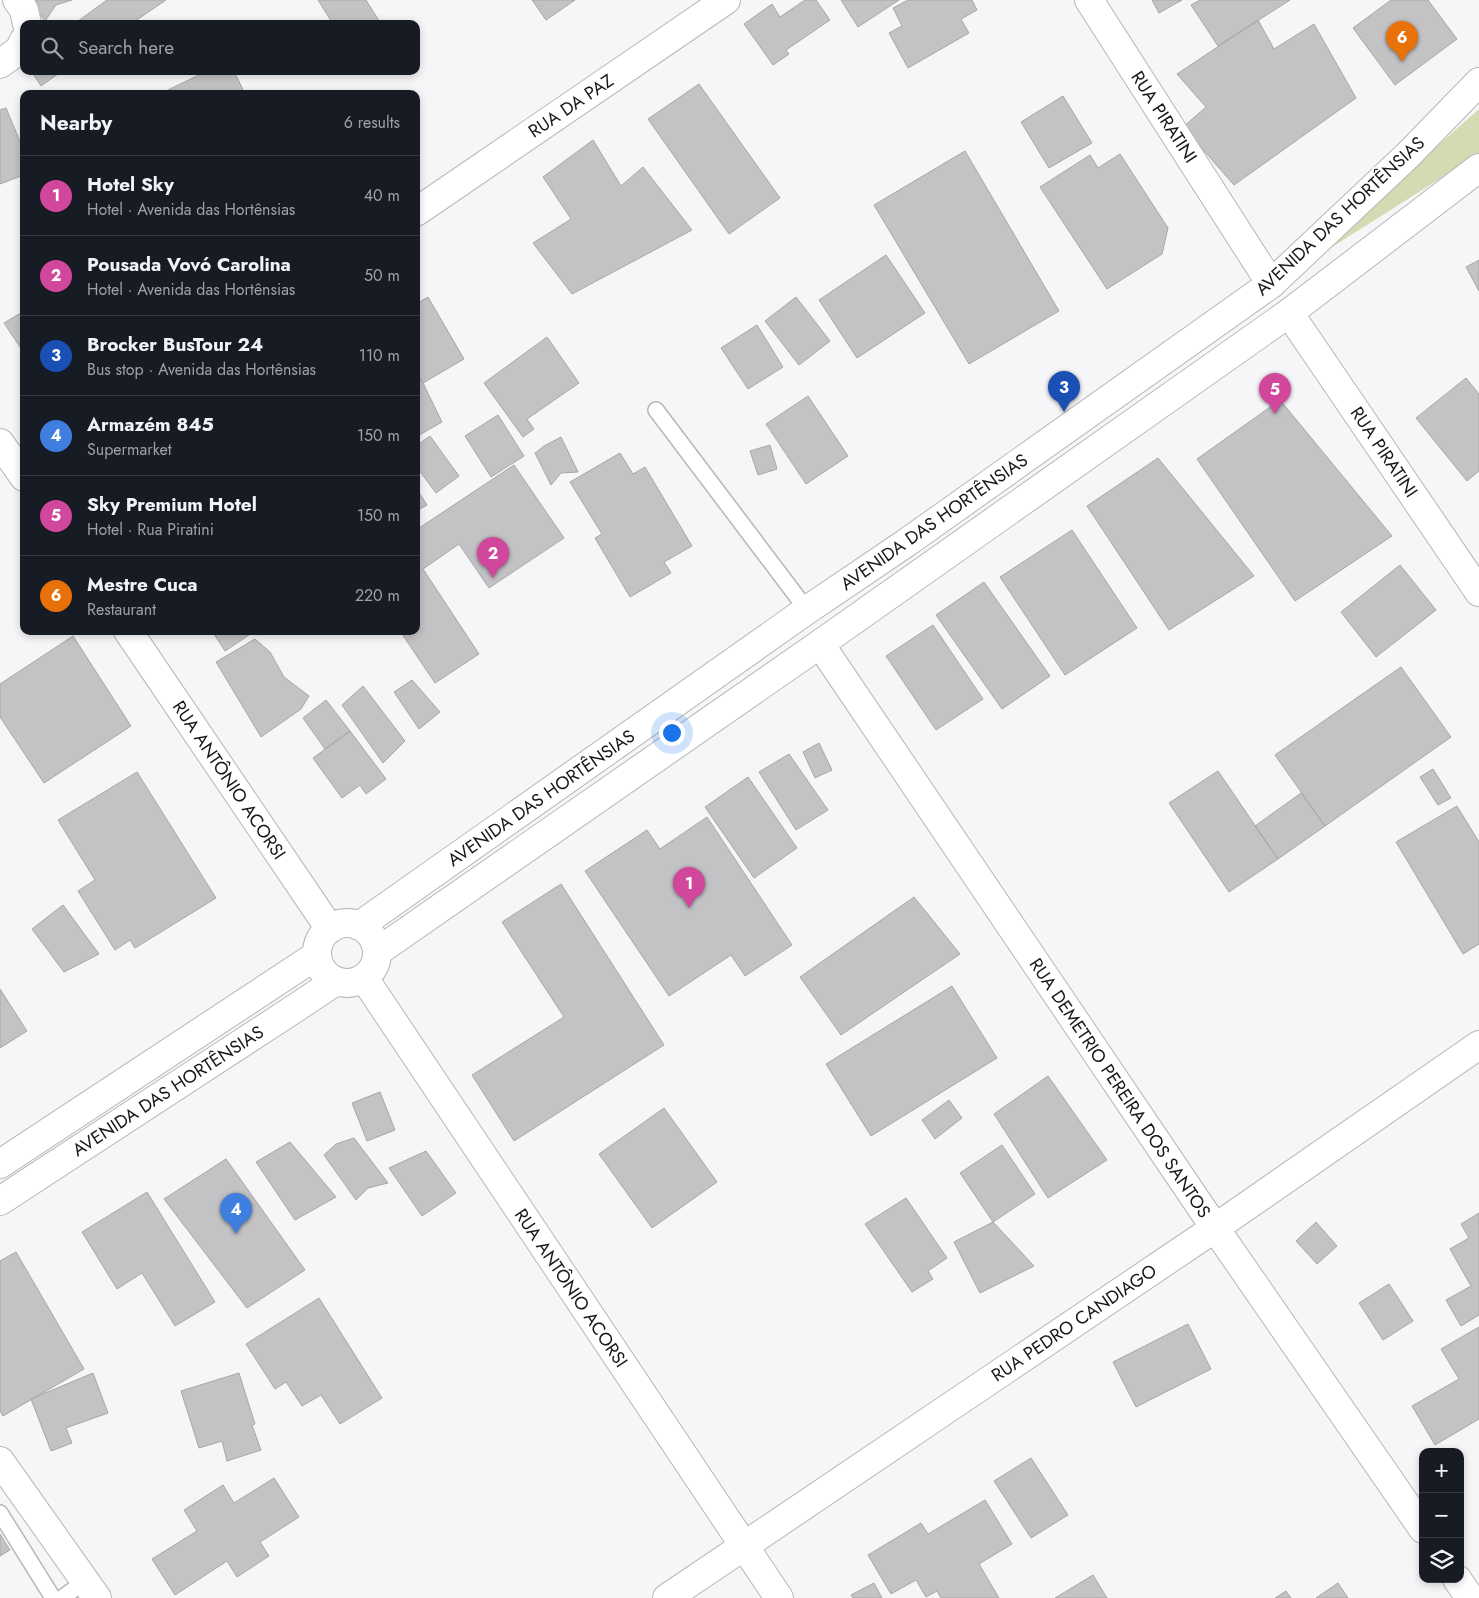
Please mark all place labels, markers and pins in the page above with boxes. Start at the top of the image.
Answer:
pin: 6 [1386,21,1418,62]
pin: 3 [1048,371,1080,412]
pin: 5 [1259,373,1291,414]
pin: 2 [477,537,509,578]
pin: 1 [673,867,705,908]
pin: 4 [220,1193,252,1234]

